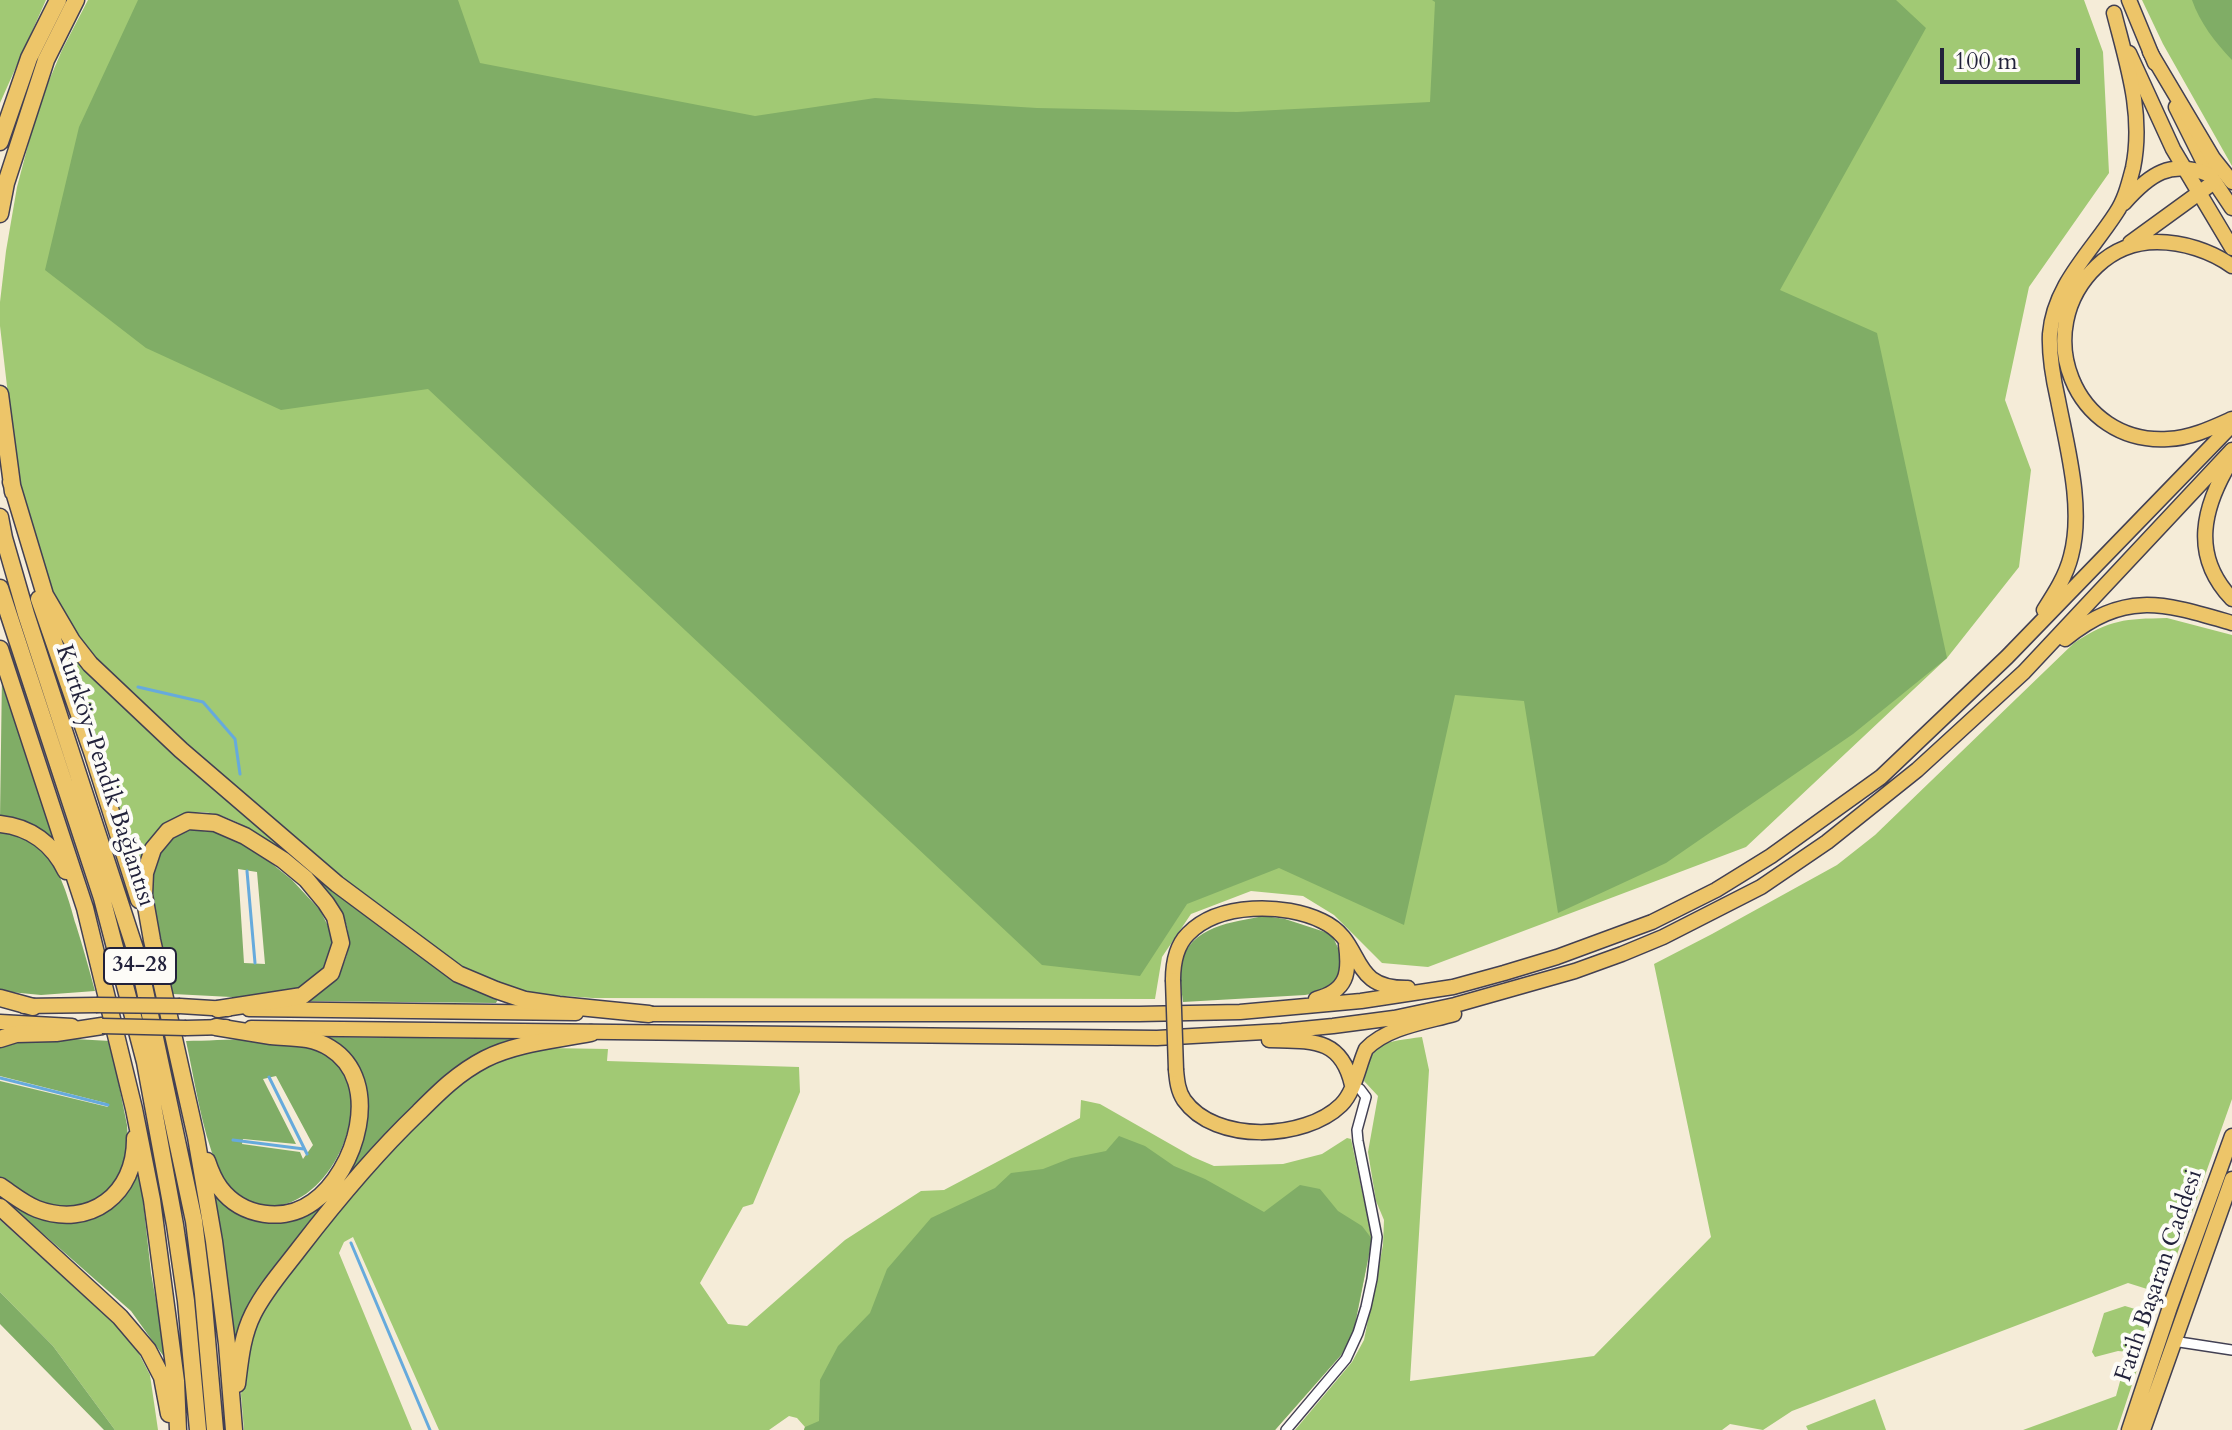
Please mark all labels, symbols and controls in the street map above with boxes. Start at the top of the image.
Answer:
scale bar [1944,32,2084,82]
text: 100 m [1954,45,2018,78]
street label: Kurtköy-Pendik Bağlantısı [48,642,160,910]
road number: 34-28 [104,948,176,984]
street label: Fatih Başaran Caddesi [2110,1166,2210,1386]

